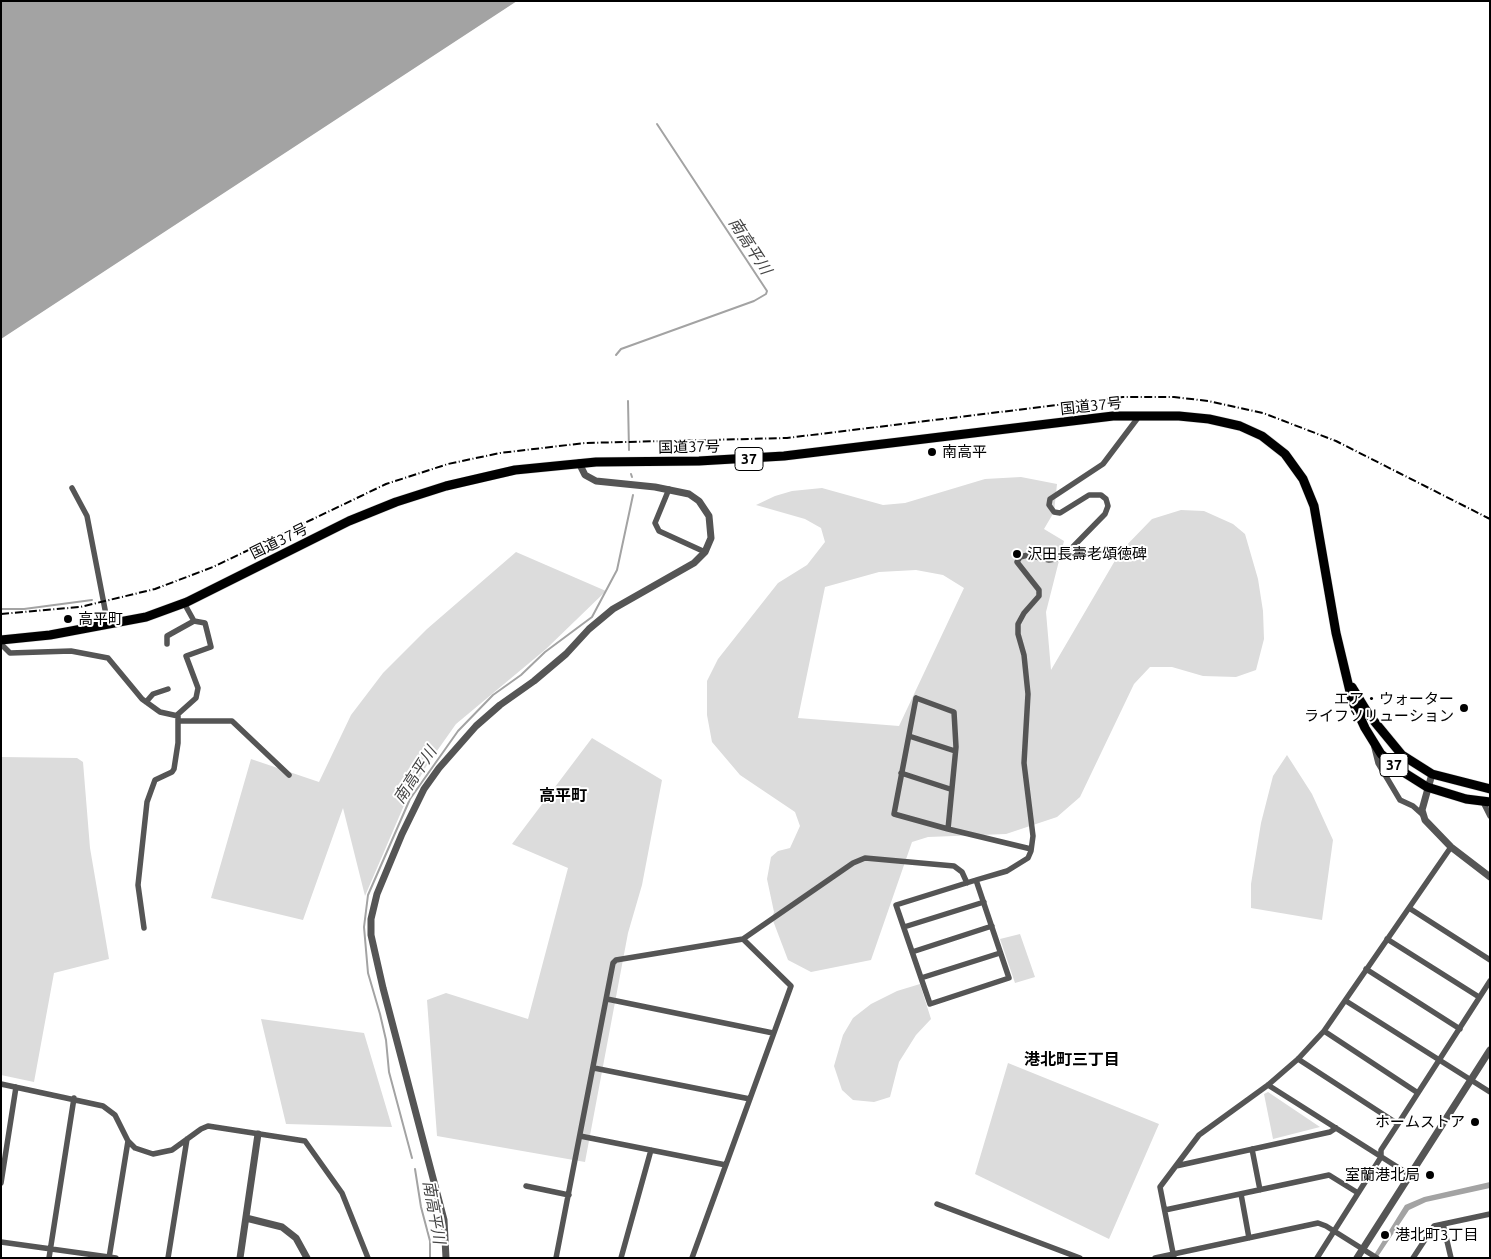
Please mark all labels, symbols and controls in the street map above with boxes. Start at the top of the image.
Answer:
water label: 南高平川 [725,214,775,278]
street label: 国道37号 [1059,394,1123,418]
street label: 国道37号 [658,437,720,457]
place label: 南高平 [942,443,987,461]
marker: 南高平 [926,446,938,458]
road number: 37 [735,448,763,470]
street label: 国道37号 [247,519,311,563]
place label: 沢田長壽老頌徳碑 [1027,545,1147,563]
marker: 沢田長壽老頌徳碑 [1011,548,1023,560]
place label: 高平町 [78,610,123,628]
marker: 高平町 [62,613,74,625]
place label: エア・ウォーター ライフソリューション [1304,690,1454,725]
marker: エア・ウォーター ライフソリューション [1458,702,1470,714]
water label: 南高平川 [390,743,440,807]
road number: 37 [1380,754,1408,776]
district label: 高平町 [539,786,587,806]
district label: 港北町三丁目 [1024,1050,1120,1070]
place label: ホームストア [1375,1113,1465,1131]
marker: ホームストア [1469,1116,1481,1128]
place label: 室蘭港北局 [1345,1166,1420,1184]
marker: 室蘭港北局 [1424,1169,1436,1181]
water label: 南高平川 [419,1179,449,1245]
place label: 港北町3丁目 [1395,1226,1478,1244]
marker: 港北町3丁目 [1379,1229,1391,1241]

